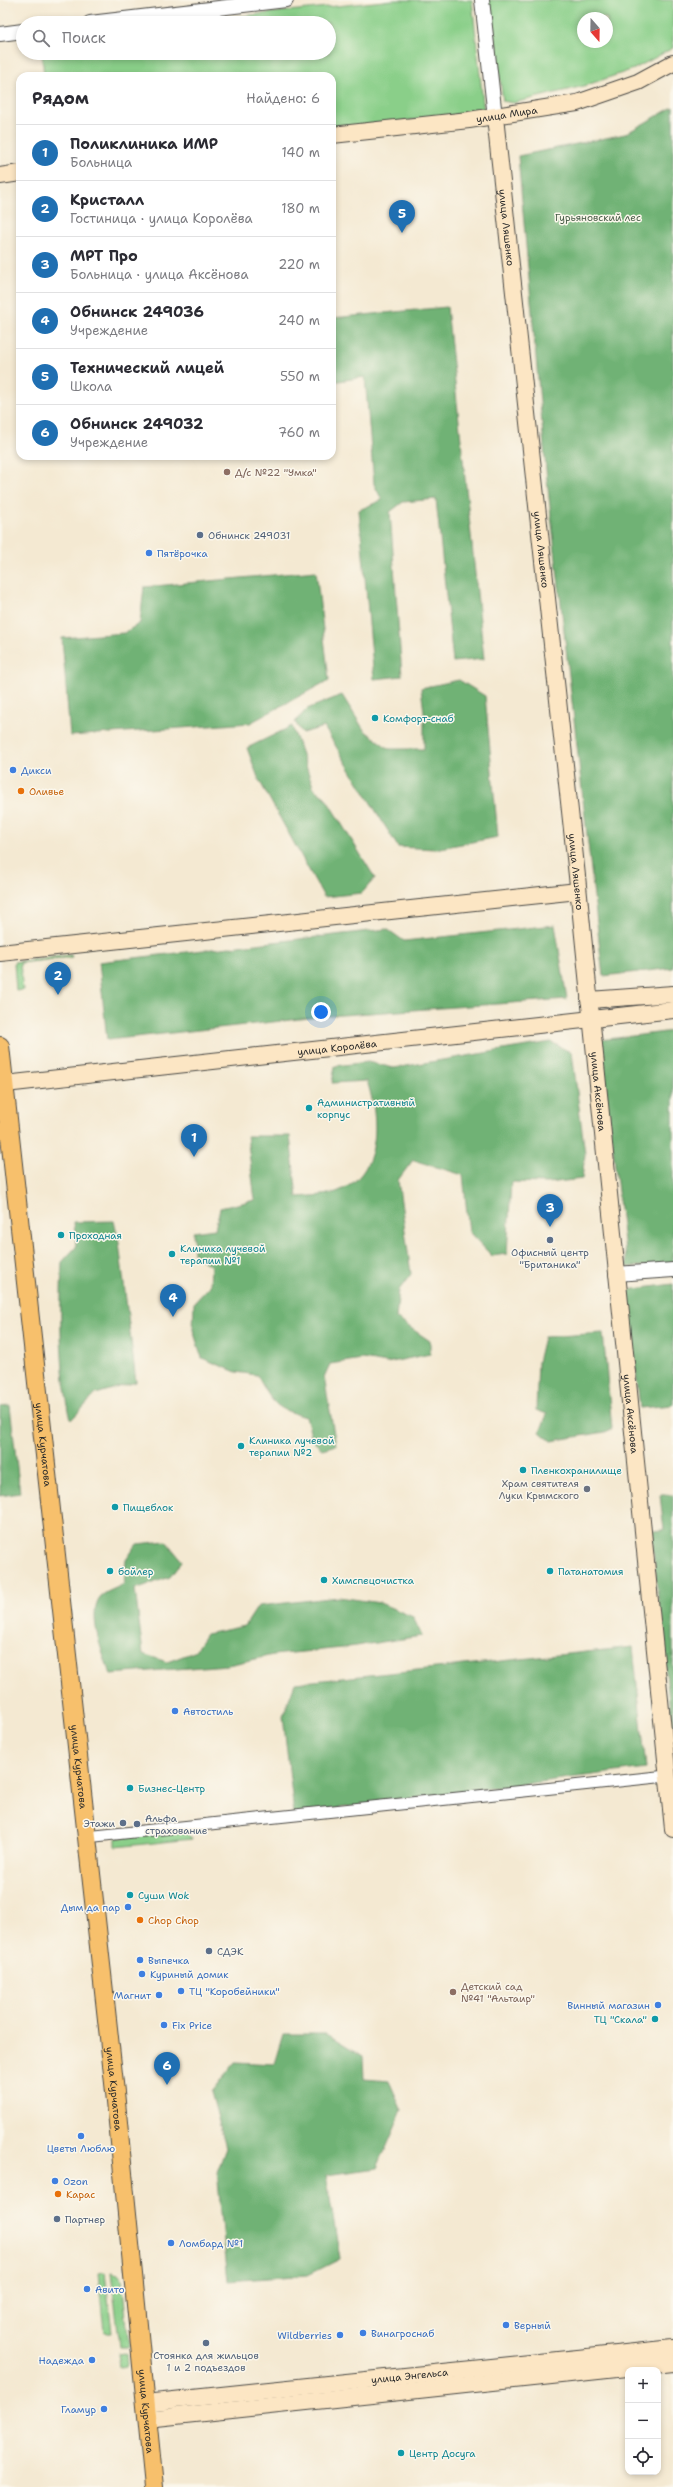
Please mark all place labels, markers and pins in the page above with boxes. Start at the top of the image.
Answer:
pin: 5 [389,200,415,233]
place label: Д/с №22 "Умка" [235,466,317,479]
marker: Д/с №22 "Умка" [222,467,232,477]
place label: Обнинск 249031 [208,529,290,542]
marker: Обнинск 249031 [195,530,205,540]
place label: Пятёрочка [157,547,208,560]
marker: Пятёрочка [144,548,154,558]
place label: Комфорт-снаб [383,712,454,725]
marker: Комфорт-снаб [370,713,380,723]
place label: Дикси [21,764,52,777]
marker: Дикси [8,765,18,775]
place label: Оливье [29,785,65,798]
marker: Оливье [16,786,26,796]
pin: 2 [45,962,71,995]
place label: Административный корпус [317,1096,415,1121]
marker: Административный корпус [304,1103,314,1113]
pin: 1 [181,1124,207,1157]
pin: 3 [537,1194,563,1227]
place label: Проходная [69,1229,122,1242]
marker: Проходная [56,1230,66,1240]
marker: Офисный центр "Британика" [545,1235,555,1245]
place label: Клиника лучевой терапии №1 [180,1242,266,1267]
place label: Офисный центр "Британика" [511,1246,589,1271]
marker: Клиника лучевой терапии №1 [167,1249,177,1259]
pin: 4 [160,1284,186,1317]
place label: Клиника лучевой терапии №2 [249,1434,335,1459]
marker: Клиника лучевой терапии №2 [236,1441,246,1451]
place label: Пленкохранилище [531,1464,622,1477]
marker: Пленкохранилище [518,1465,528,1475]
place label: Храм святителя Луки Крымского [499,1477,579,1502]
marker: Храм святителя Луки Крымского [582,1484,592,1494]
place label: Пищеблок [123,1501,174,1514]
marker: Пищеблок [110,1502,120,1512]
place label: бойлер [118,1565,154,1578]
place label: Патанатомия [558,1565,624,1578]
marker: бойлер [105,1566,115,1576]
marker: Патанатомия [545,1566,555,1576]
place label: Химспецочистка [332,1574,415,1587]
marker: Химспецочистка [319,1575,329,1585]
place label: Автостиль [183,1705,233,1718]
marker: Автостиль [170,1706,180,1716]
place label: Бизнес-Центр [138,1782,206,1795]
marker: Бизнес-Центр [125,1783,135,1793]
place label: Альфа страхование [145,1812,208,1837]
place label: Этажи [84,1817,115,1830]
marker: Этажи [118,1818,128,1828]
marker: Альфа страхование [132,1819,142,1829]
place label: Суши Wok [138,1889,189,1902]
marker: Суши Wok [125,1890,135,1900]
place label: Дым да пар [61,1901,120,1914]
marker: Дым да пар [123,1902,133,1912]
place label: Chop Chop [148,1914,199,1927]
marker: Chop Chop [135,1915,145,1925]
place label: СДЭК [217,1945,244,1958]
marker: СДЭК [204,1946,214,1956]
place label: Выпечка [148,1954,190,1967]
marker: Выпечка [135,1955,145,1965]
place label: Куриный домик [150,1968,229,1981]
marker: Куриный домик [137,1969,147,1979]
place label: Детский сад №41 "Альтаир" [461,1980,535,2005]
place label: ТЦ "Коробейники" [189,1985,280,1998]
marker: ТЦ "Коробейники" [176,1986,186,1996]
marker: Детский сад №41 "Альтаир" [448,1987,458,1997]
place label: Магнит [114,1989,152,2002]
marker: Магнит [154,1990,164,2000]
place label: Винный магазин [567,1999,650,2012]
marker: Винный магазин [653,2000,663,2010]
place label: ТЦ "Скала" [594,2013,647,2026]
marker: ТЦ "Скала" [650,2014,660,2024]
place label: Fix Price [172,2019,213,2032]
marker: Fix Price [159,2020,169,2030]
pin: 6 [154,2052,180,2085]
marker: Цветы Люблю [76,2131,86,2141]
place label: Цветы Люблю [47,2142,115,2155]
place label: Ozon [63,2175,88,2188]
marker: Ozon [50,2176,60,2186]
place label: Карас [66,2188,95,2201]
marker: Карас [53,2189,63,2199]
place label: Партнер [65,2213,106,2226]
marker: Партнер [52,2214,62,2224]
place label: Ломбард №1 [179,2237,243,2250]
marker: Ломбард №1 [166,2238,176,2248]
place label: Авито [95,2283,125,2296]
marker: Авито [82,2284,92,2294]
place label: Верный [514,2319,551,2332]
marker: Верный [501,2320,511,2330]
place label: Винагроснаб [371,2327,434,2340]
marker: Винагроснаб [358,2328,368,2338]
place label: Wildberries [277,2329,332,2342]
marker: Wildberries [335,2330,345,2340]
marker: Стоянка для жильцов 1 и 2 подъездов [201,2338,211,2348]
place label: Стоянка для жильцов 1 и 2 подъездов [153,2349,259,2374]
place label: Надежда [38,2354,85,2367]
marker: Надежда [87,2355,97,2365]
place label: Гламур [61,2403,96,2416]
marker: Гламур [99,2404,109,2414]
place label: Центр Досуга [409,2447,476,2460]
marker: Центр Досуга [396,2448,406,2458]

